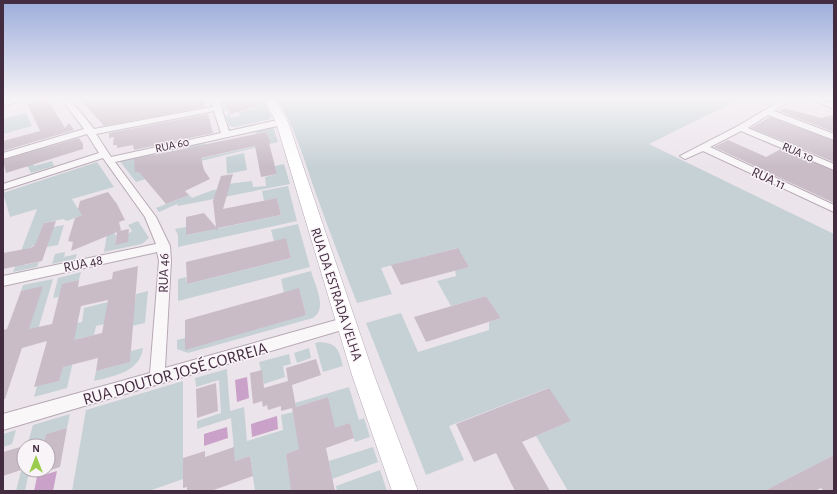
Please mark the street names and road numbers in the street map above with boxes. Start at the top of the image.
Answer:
street label: RUA 60 [154,136,190,154]
street label: RUA 10 [780,140,816,164]
street label: RUA 11 [749,165,788,193]
street label: RUA DA ESTRADA VELHA [308,226,364,363]
street label: RUA 48 [62,253,104,275]
street label: RUA 46 [157,253,171,293]
street label: RUA DOUTOR JOSÉ CORREIA [81,338,269,408]

